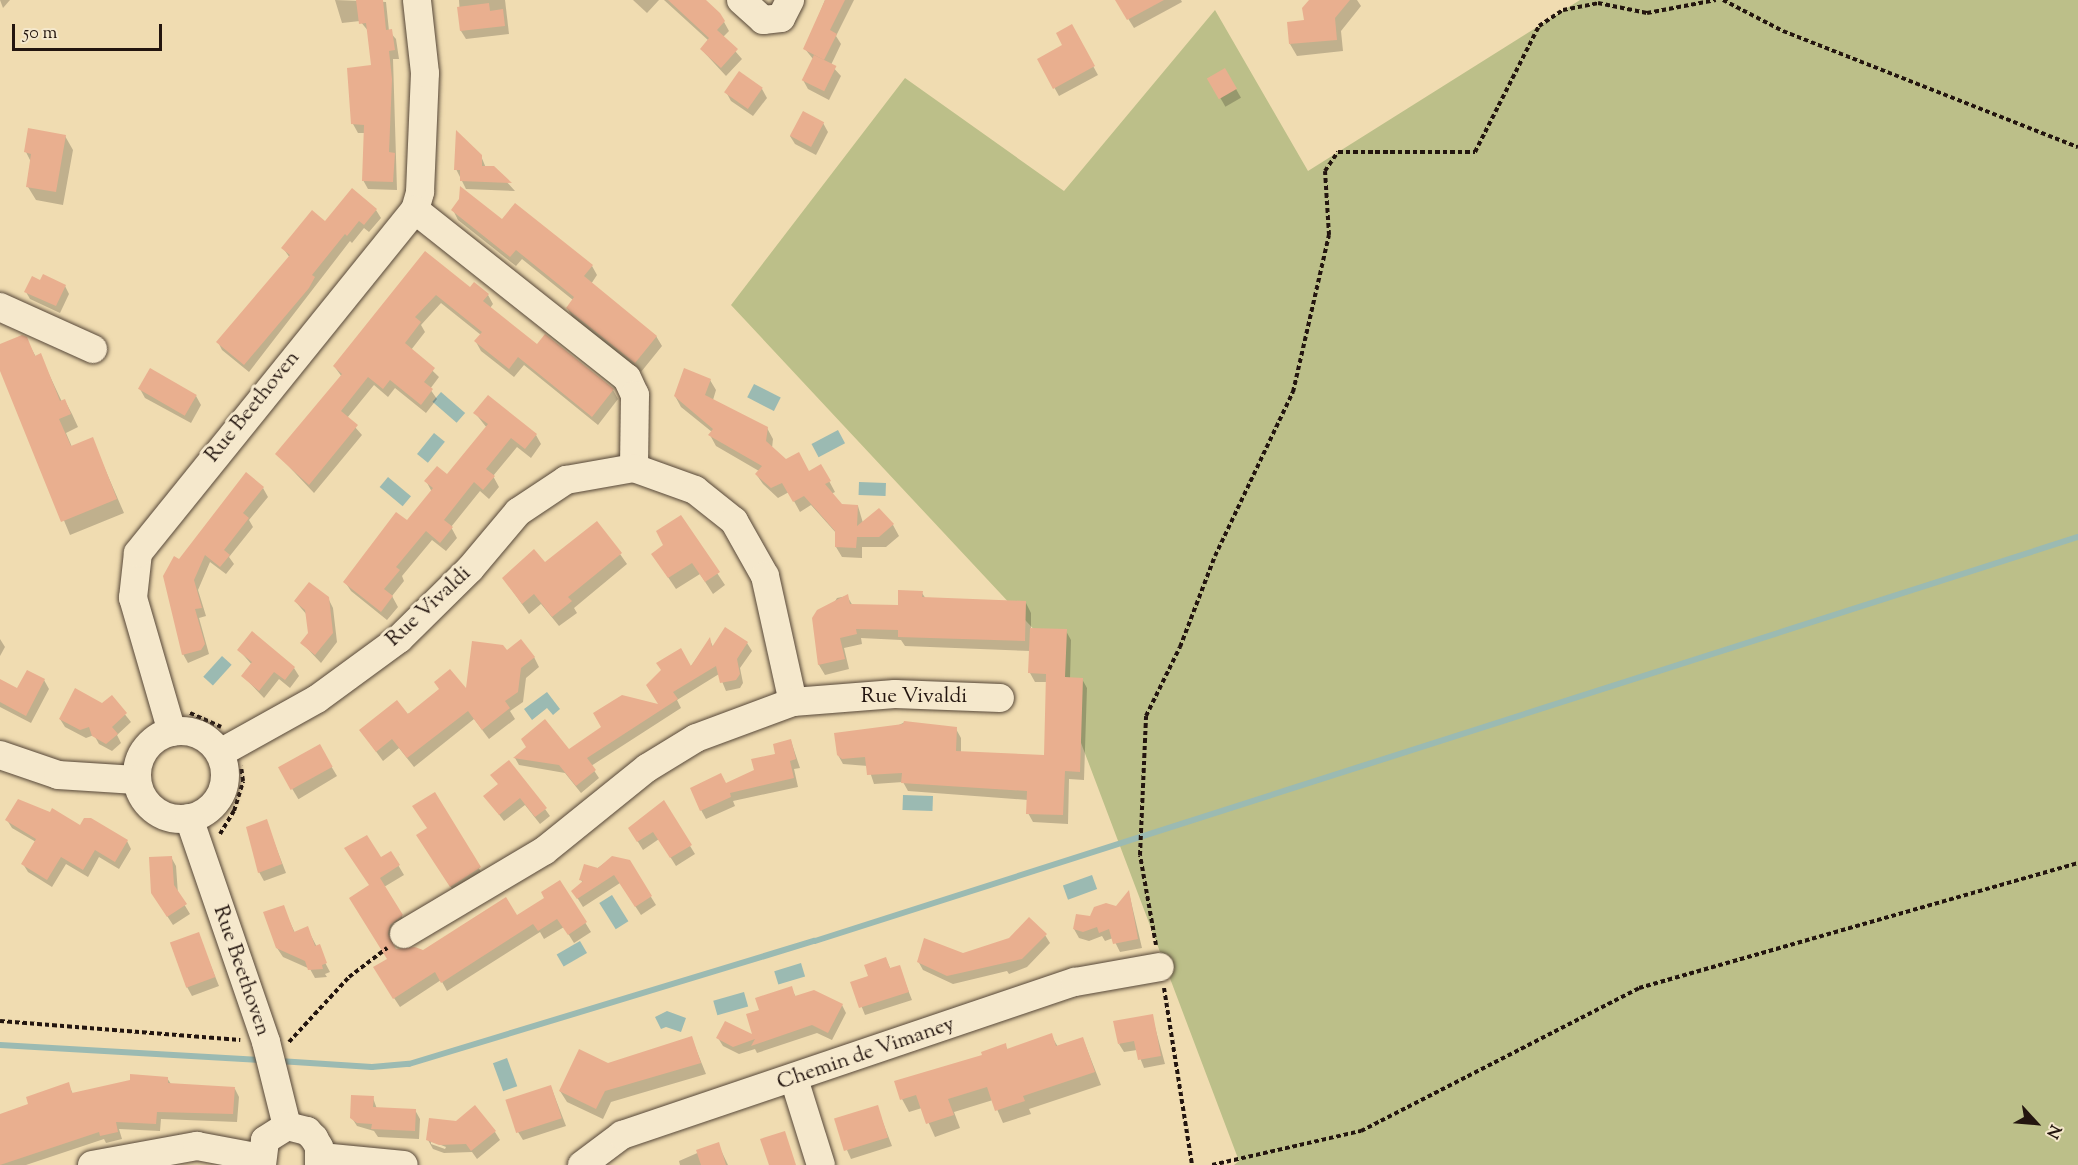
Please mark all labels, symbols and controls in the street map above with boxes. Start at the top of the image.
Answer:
scale bar [15,12,165,50]
text: 50 m [23,21,57,47]
street label: Rue Beethoven [200,346,306,468]
street label: Rue Vivaldi [381,561,477,653]
street label: Rue Vivaldi [861,684,967,710]
street label: Rue Beethoven [207,902,275,1040]
street label: Chemin de Vimaney [774,1012,958,1096]
north arrow [2006,1093,2066,1153]
text: N [2039,1120,2066,1142]

